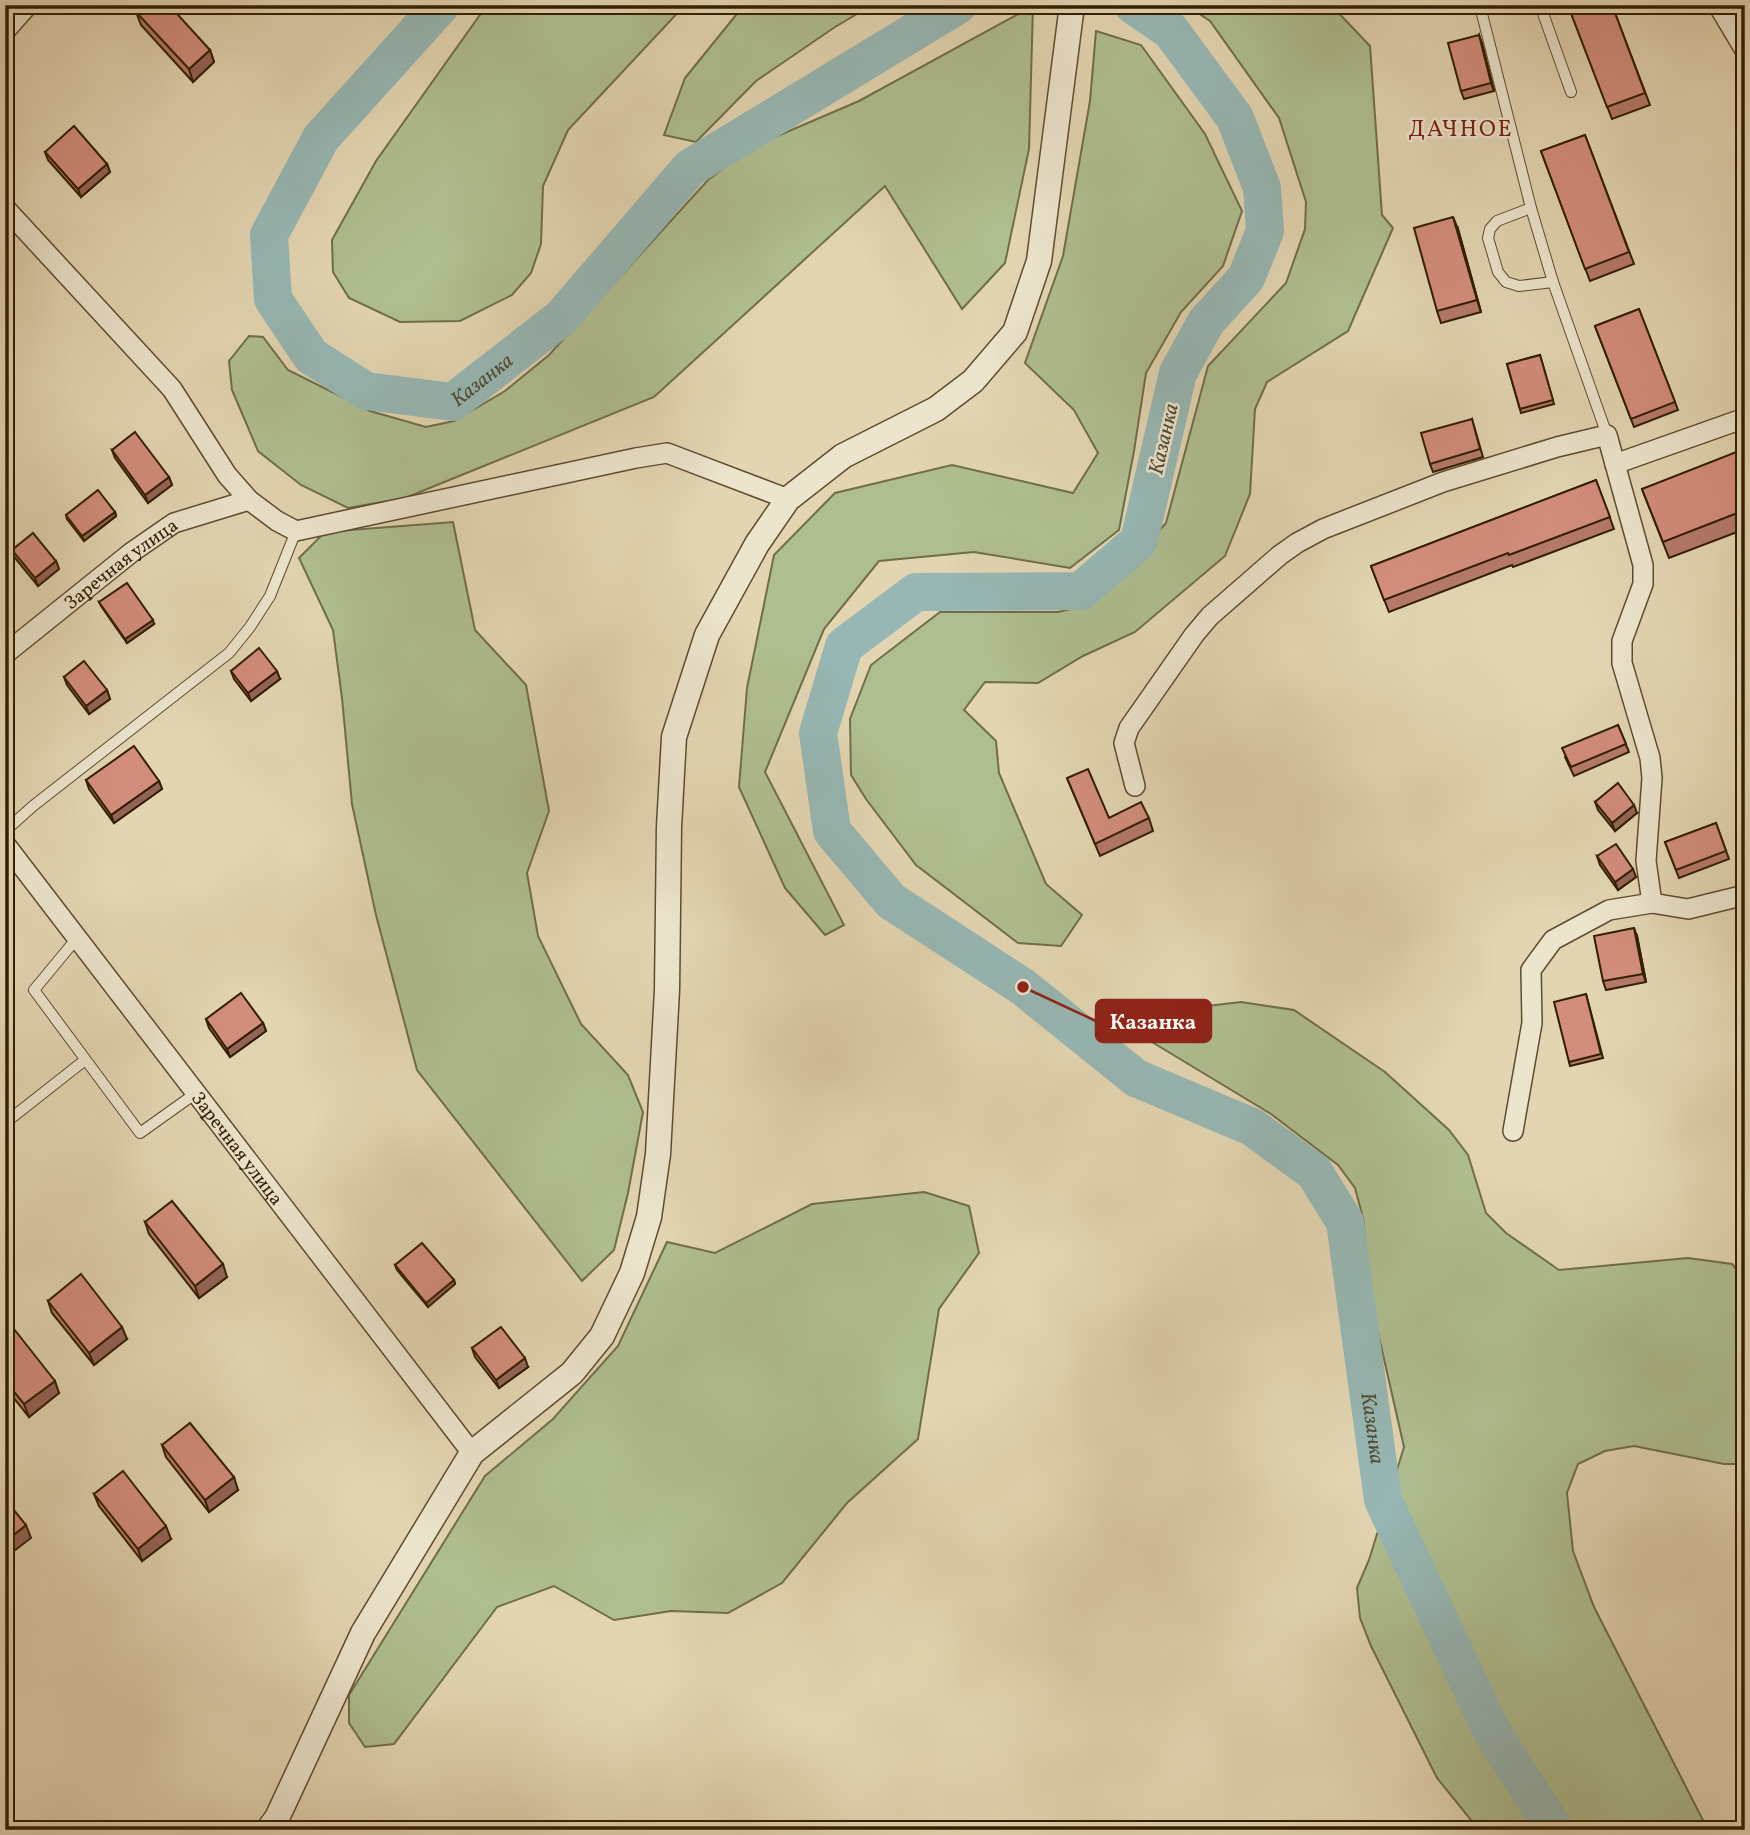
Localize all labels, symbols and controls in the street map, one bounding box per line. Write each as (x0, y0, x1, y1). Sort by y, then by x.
district label: ДАЧНОЕ (1408, 114, 1514, 146)
water label: Казанка (445, 347, 520, 415)
water label: Казанка (1142, 401, 1187, 478)
street label: Заречная улица (59, 513, 184, 617)
callout: Казанка (1096, 1000, 1211, 1042)
text: Казанка (1110, 1009, 1196, 1038)
street label: Заречная улица (184, 1087, 288, 1211)
water label: Казанка (1352, 1391, 1391, 1466)

